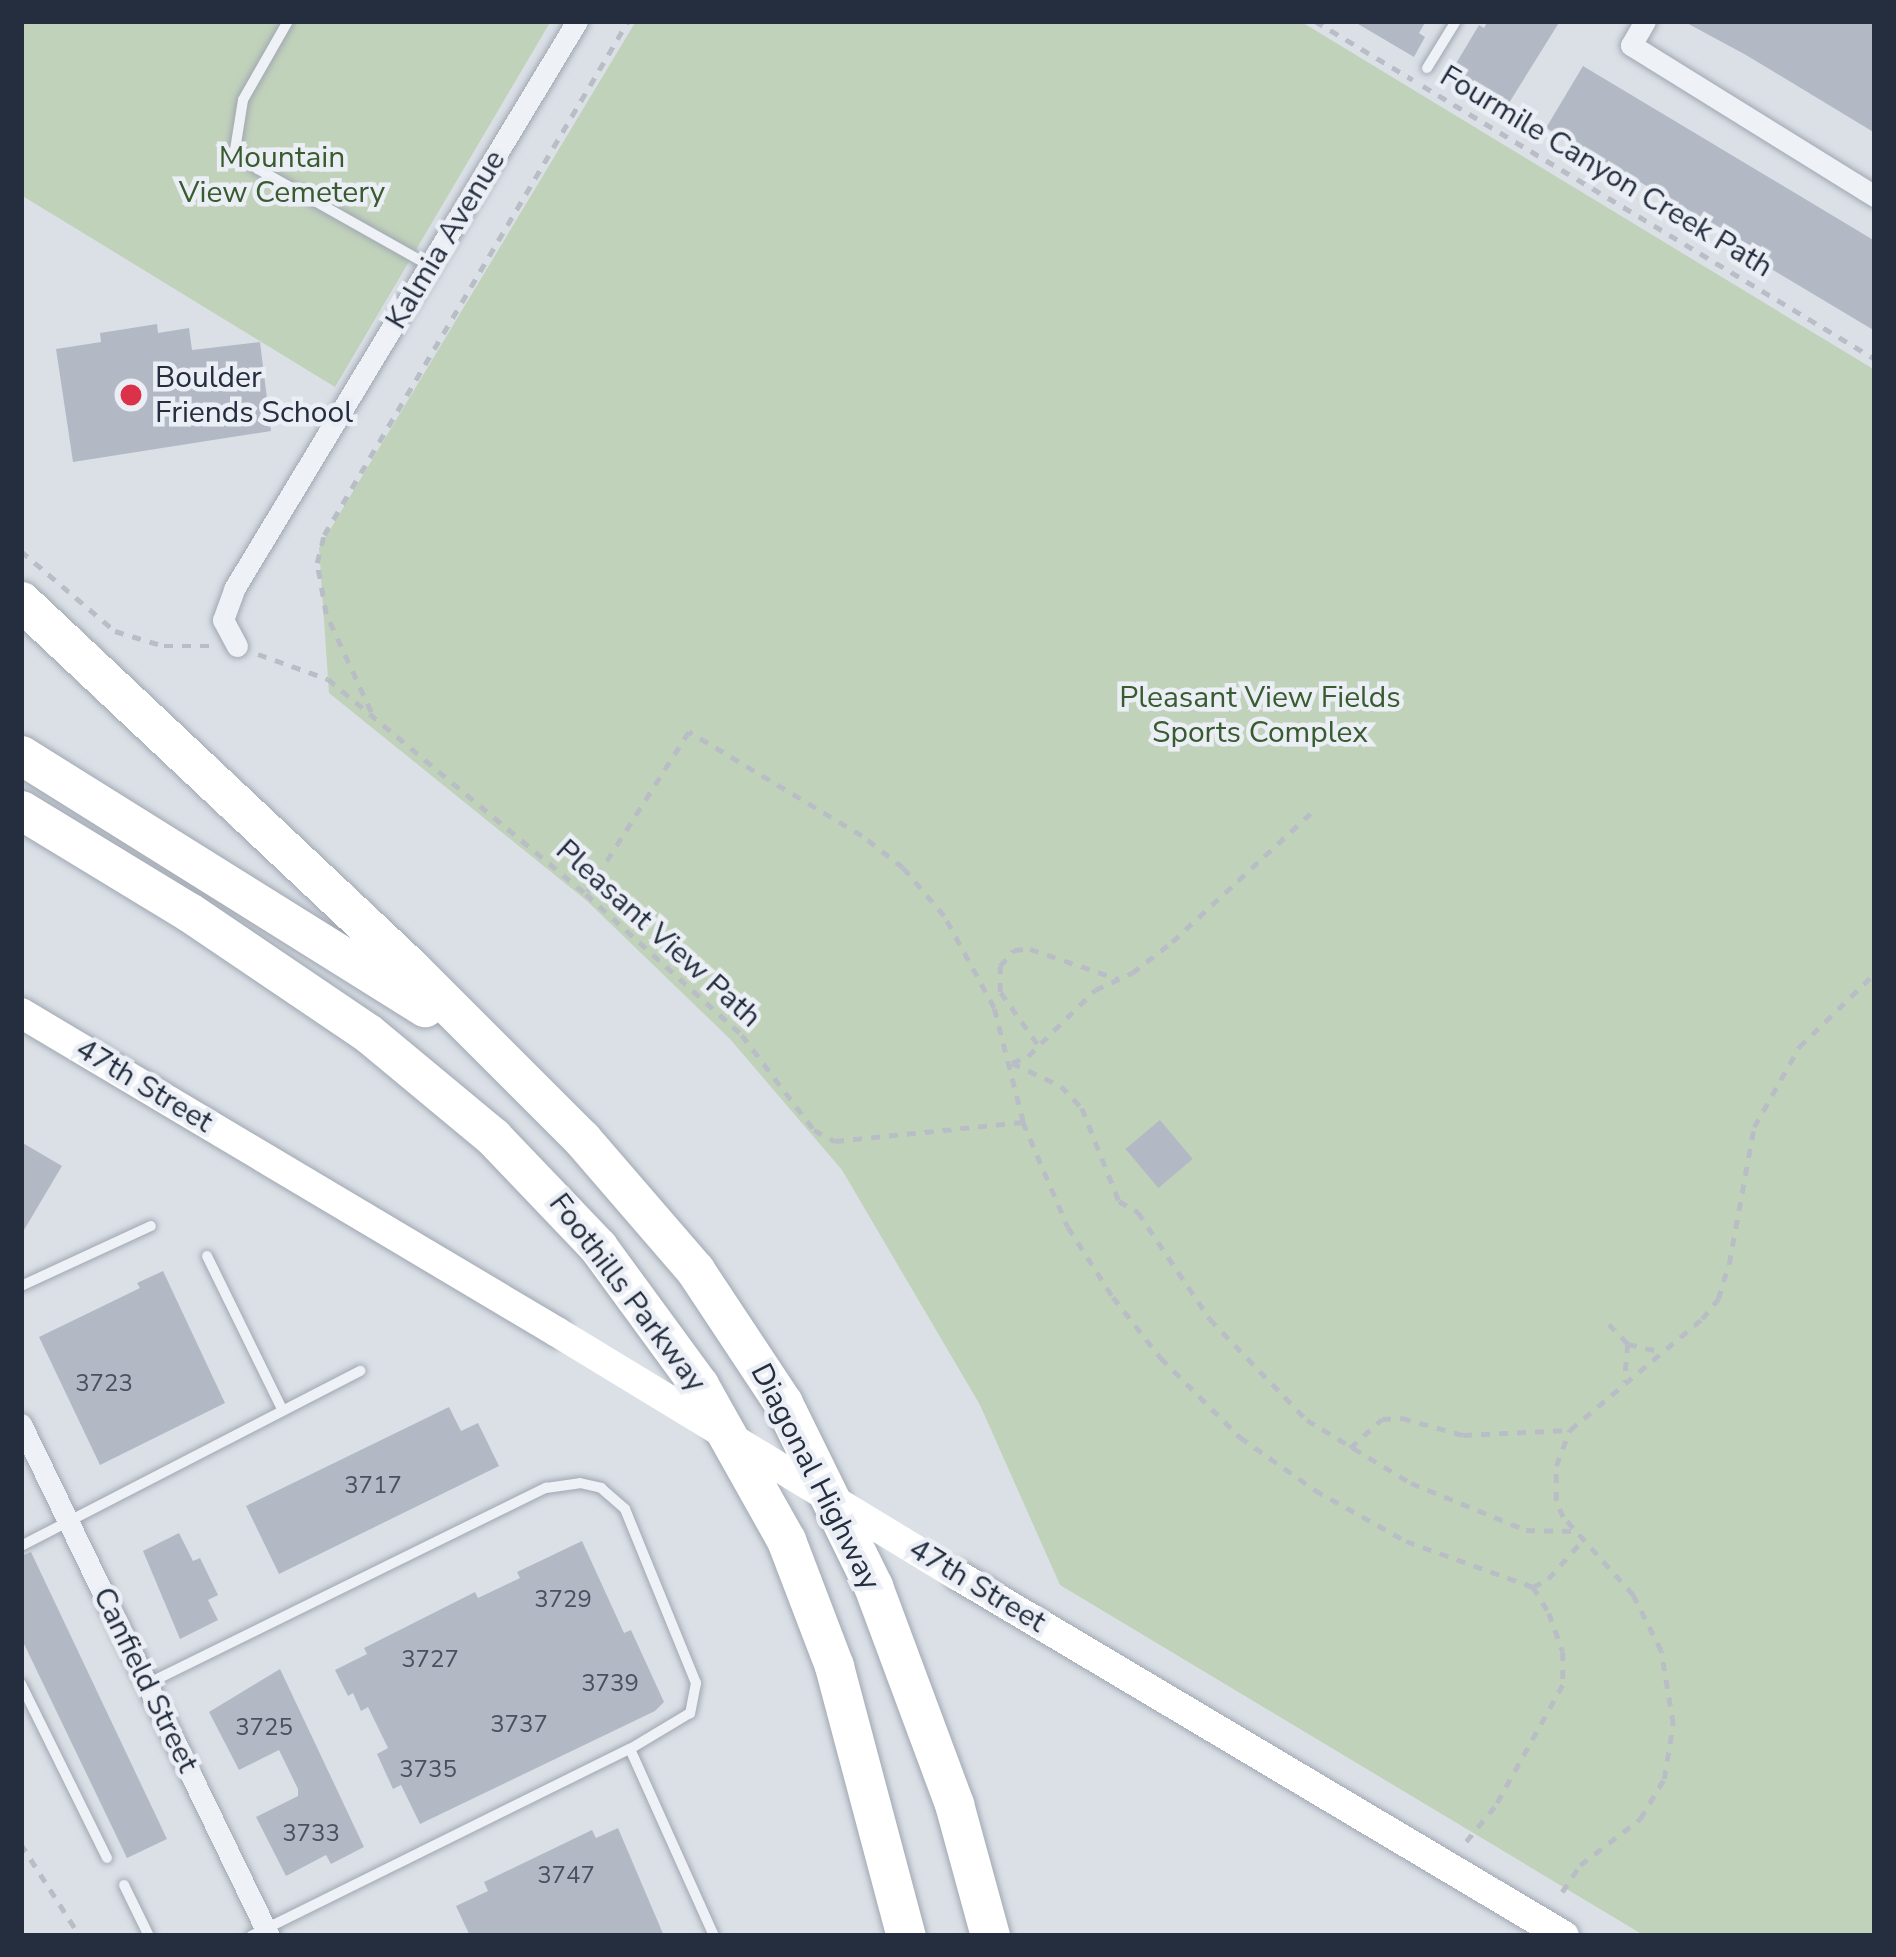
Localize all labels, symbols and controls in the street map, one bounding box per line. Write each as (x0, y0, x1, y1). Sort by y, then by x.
street label: Fourmile Canyon Creek Path (1433, 58, 1779, 286)
park label: Mountain View Cemetery (179, 140, 385, 210)
street label: Kalmia Avenue (379, 144, 513, 336)
place label: Boulder Friends School (155, 360, 353, 430)
marker: Boulder Friends School (118, 382, 144, 408)
park label: Pleasant View Fields Sports Complex (1119, 680, 1401, 750)
street label: Pleasant View Path (548, 833, 768, 1035)
street label: 47th Street (69, 1031, 219, 1141)
street label: Foothills Parkway (541, 1187, 713, 1399)
street label: Diagonal Highway (742, 1358, 888, 1596)
house number: 3723 (75, 1370, 133, 1398)
house number: 3717 (344, 1472, 402, 1500)
street label: 47th Street (902, 1531, 1052, 1641)
street label: Canfield Street (85, 1582, 205, 1778)
house number: 3729 (534, 1586, 592, 1614)
house number: 3727 (401, 1646, 459, 1674)
house number: 3739 (581, 1670, 639, 1698)
house number: 3737 (490, 1711, 548, 1739)
house number: 3725 (235, 1714, 293, 1742)
house number: 3735 (399, 1756, 457, 1784)
house number: 3733 (282, 1820, 340, 1848)
house number: 3747 (537, 1862, 595, 1890)

